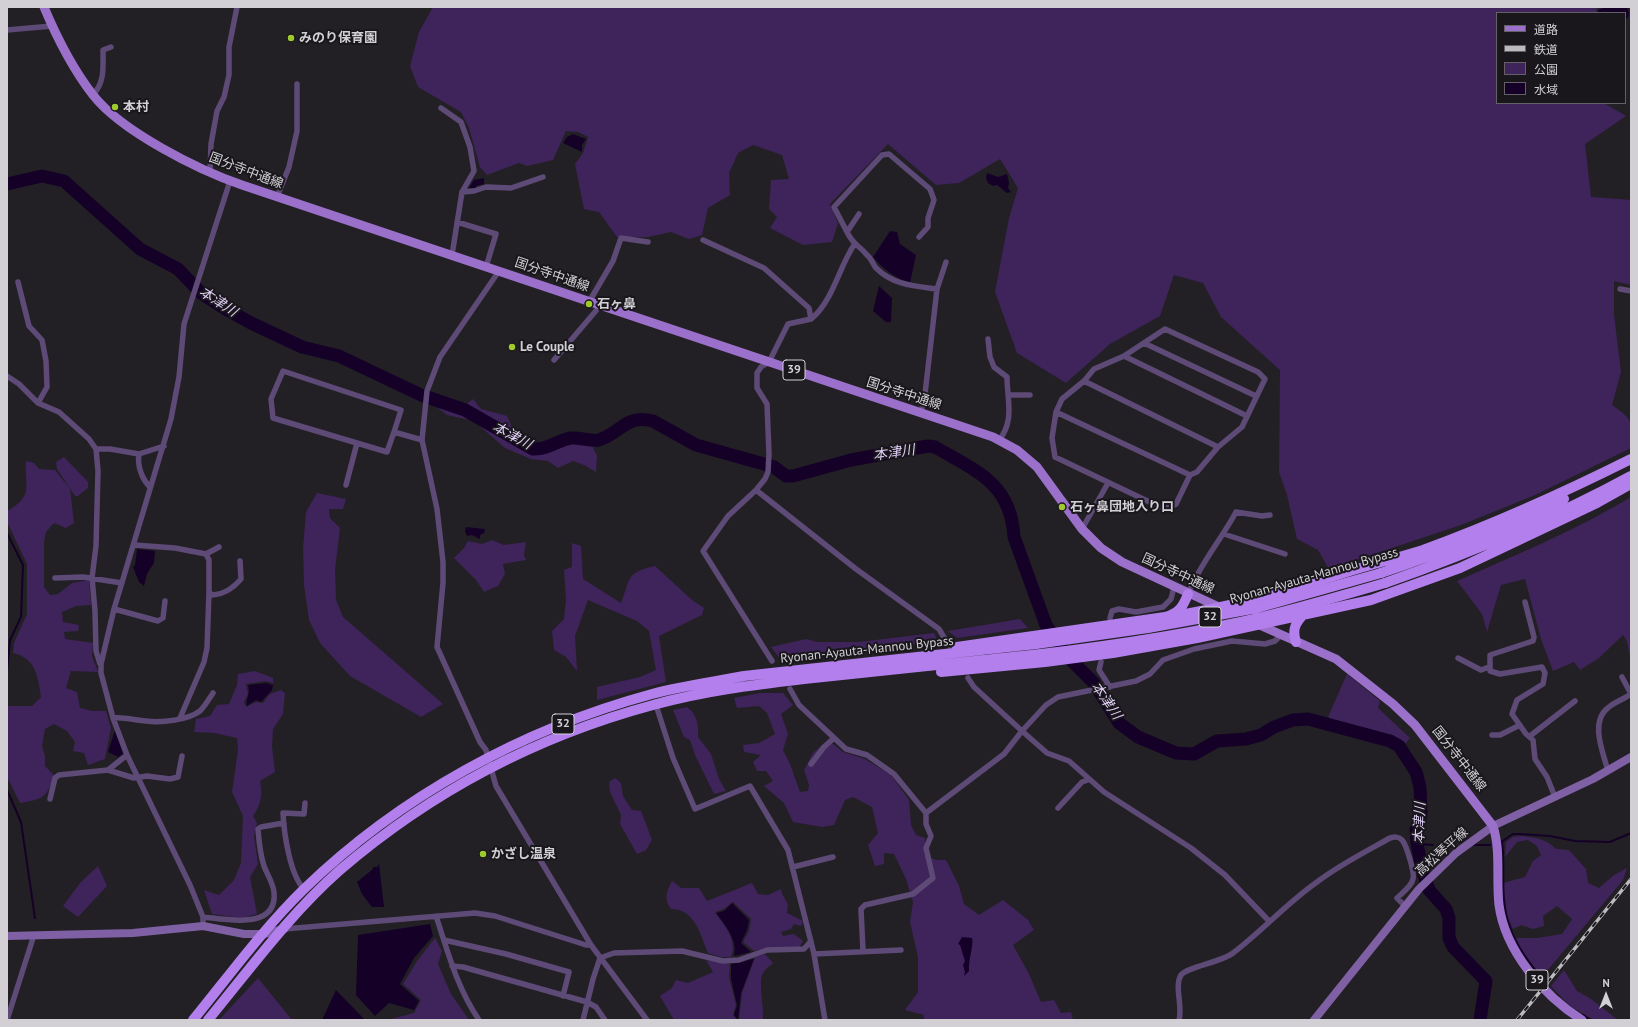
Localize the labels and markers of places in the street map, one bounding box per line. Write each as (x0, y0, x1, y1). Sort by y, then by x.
place label: みのり保育園 (299, 30, 377, 46)
marker: みのり保育園 (286, 33, 296, 43)
place label: 本村 (123, 99, 149, 115)
marker: 本村 (110, 102, 120, 112)
place label: 石ヶ鼻 (597, 296, 636, 312)
marker: 石ヶ鼻 (584, 299, 594, 309)
place label: Le Couple (520, 339, 574, 355)
marker: Le Couple (507, 342, 517, 352)
place label: 石ヶ鼻団地入り口 (1070, 499, 1174, 515)
marker: 石ヶ鼻団地入り口 (1057, 502, 1067, 512)
place label: かざし温泉 (491, 846, 556, 862)
marker: かざし温泉 (478, 849, 488, 859)

